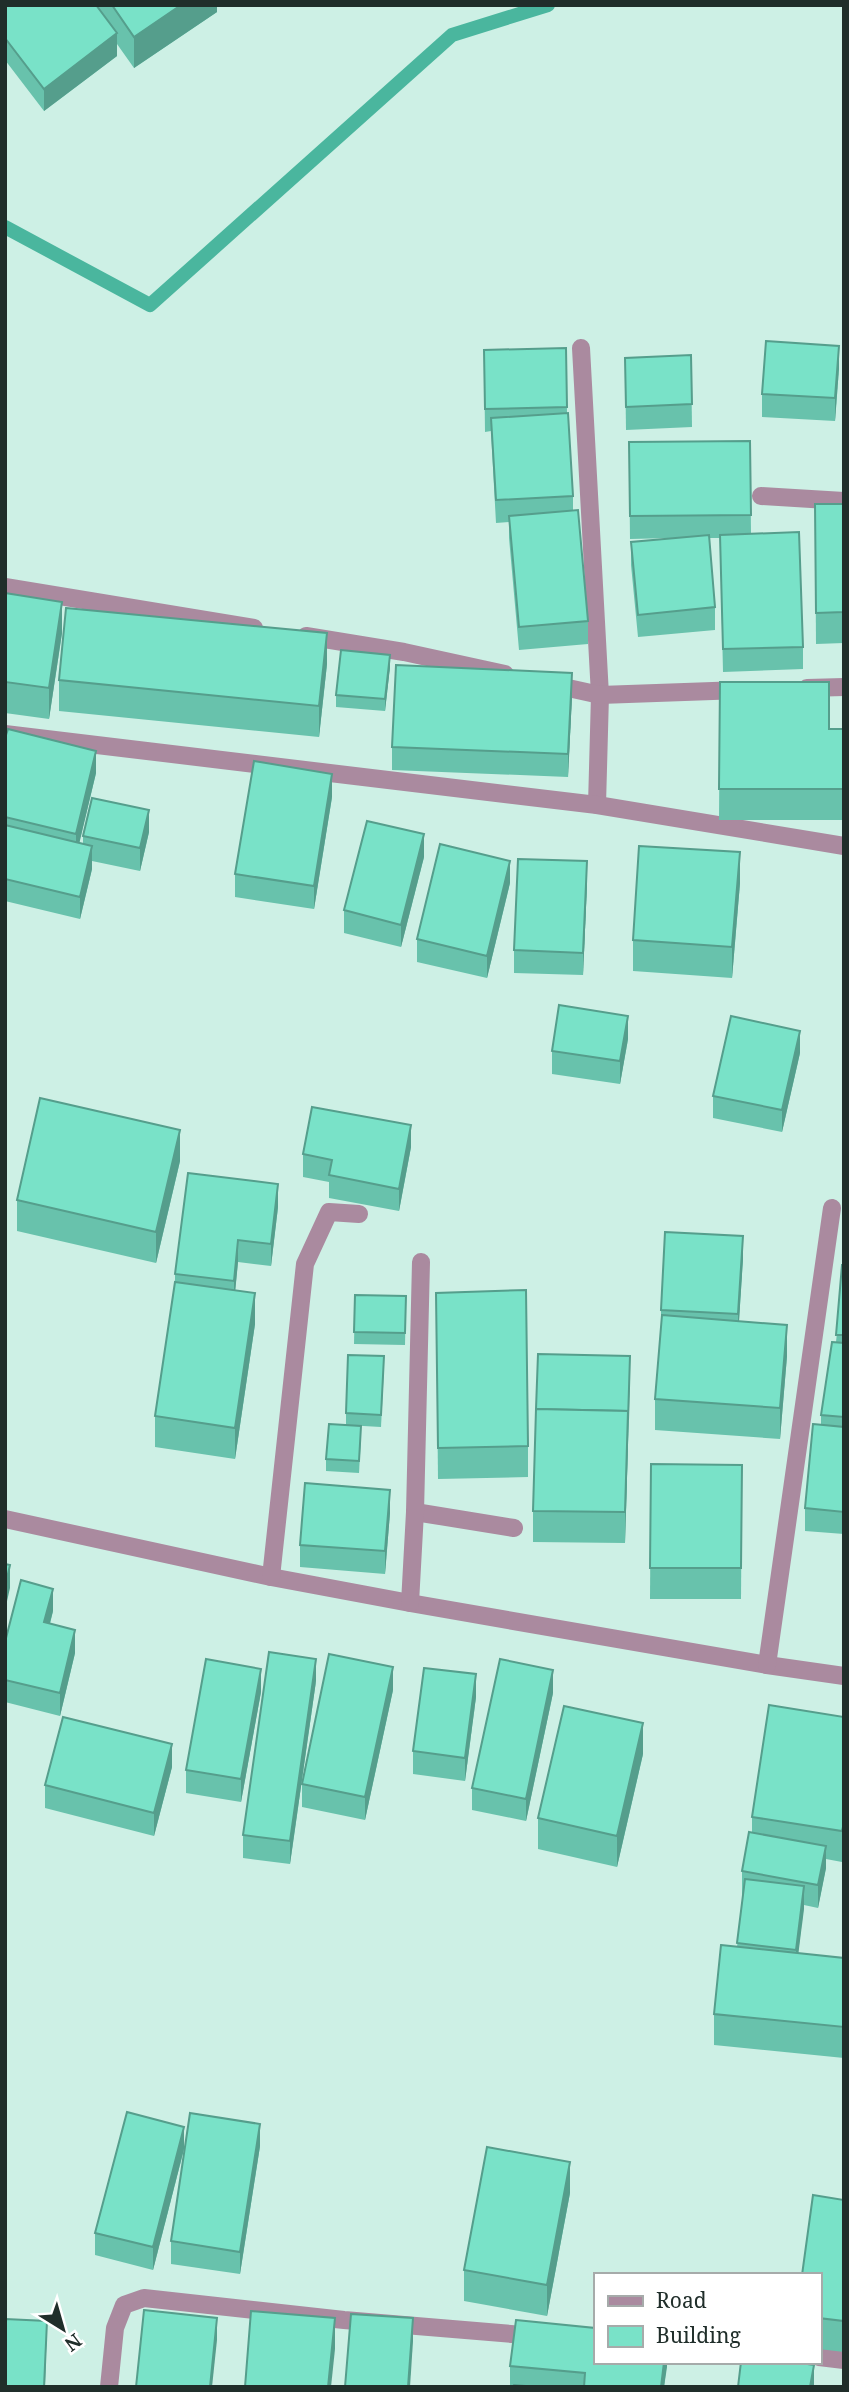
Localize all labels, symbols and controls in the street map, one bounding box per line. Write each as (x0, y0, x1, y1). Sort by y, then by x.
legend (594, 2273, 821, 2364)
text: Road (656, 2286, 707, 2314)
north arrow (28, 2294, 98, 2364)
text: Building (656, 2321, 741, 2349)
text: N (59, 2328, 87, 2357)

